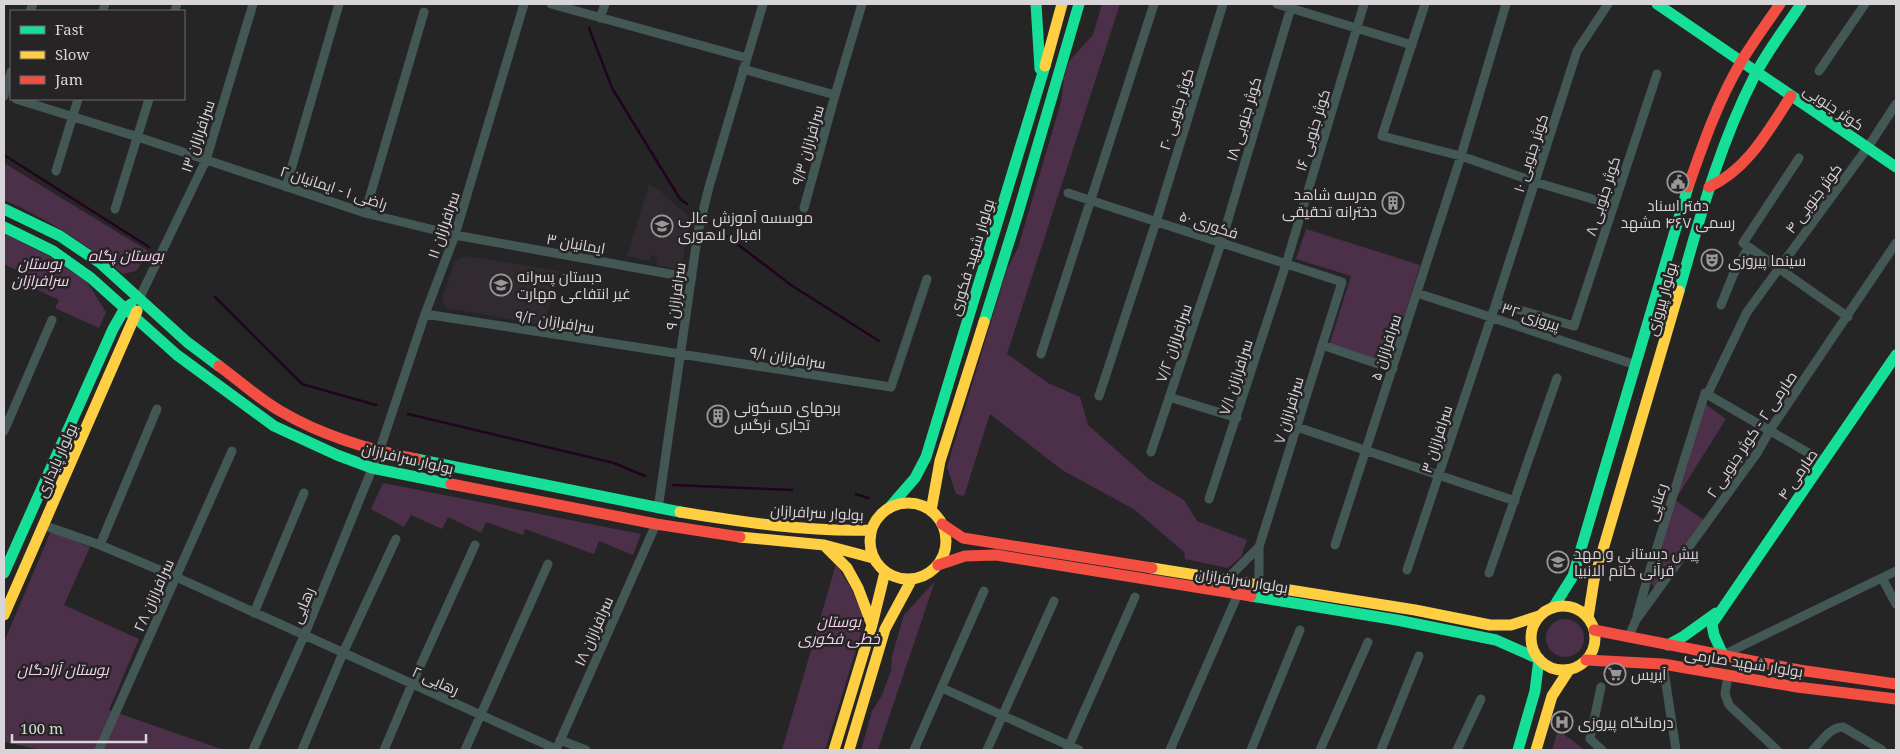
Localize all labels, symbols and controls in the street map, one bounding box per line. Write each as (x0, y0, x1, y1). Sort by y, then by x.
legend (10, 10, 185, 100)
text: Fast (55, 19, 84, 39)
text: Slow (55, 44, 89, 64)
street label: کوثر جنوبی ۲۰ (1154, 66, 1199, 153)
text: Jam (54, 69, 83, 89)
street label: کوثر جنوبی ۱۸ (1221, 74, 1266, 164)
street label: کوثر جنوبی (1799, 79, 1868, 135)
street label: کوثر جنوبی ۱۶ (1290, 87, 1335, 174)
street label: سرافرازان ۱۳ (175, 97, 220, 175)
street label: سرافرازان ۹/۳ (786, 103, 829, 188)
street label: کوثر جنوبی ۱۰ (1508, 111, 1553, 195)
street label: کوثر جنوبی ۸ (1580, 154, 1625, 239)
street label: کوثر جنوبی ۴ (1780, 159, 1847, 238)
street label: راضی ۱ - ایمانیان ۲ (277, 160, 390, 215)
public building icon: دفتر اسناد رسمی ۴۶۷ مشهد (1666, 170, 1690, 194)
place label: مدرسه شاهد دخترانه تحقیقی (1282, 184, 1377, 222)
street label: سرافرازان ۱۱ (422, 189, 465, 261)
building icon: مدرسه شاهد دخترانه تحقیقی (1381, 191, 1405, 215)
place label: دفتر اسناد رسمی ۴۶۷ مشهد (1621, 195, 1735, 233)
street label: بولوار شهید فکوری (944, 196, 999, 318)
street label: فکوری ۵۰ (1177, 205, 1241, 244)
place label: موسسه آموزش عالی اقبال لاهوری (678, 207, 813, 245)
school or university icon: موسسه آموزش عالی اقبال لاهوری (650, 214, 674, 238)
street label: ایمانیان ۳ (545, 228, 607, 259)
park label: بوستان پگاه (88, 245, 165, 266)
theatre icon: سینما پیروزی (1700, 248, 1724, 272)
place label: سینما پیروزی (1728, 250, 1806, 271)
park label: بوستان سرافرازان (12, 253, 68, 290)
street label: بولوار پیروزی (1641, 260, 1682, 338)
street label: سرافرازان ۹ (660, 261, 691, 331)
place label: دبستان پسرانه غیر انتفاعی مهارت (517, 266, 631, 304)
school or university icon: دبستان پسرانه غیر انتفاعی مهارت (489, 273, 513, 297)
street label: پیروزی ۳۲ (1499, 297, 1563, 336)
street label: سرافرازان ۷/۲ (1150, 301, 1197, 385)
street label: سرافرازان ۹/۲ (514, 305, 596, 338)
street label: سرافرازان ۵ (1365, 311, 1406, 383)
street label: سرافرازان ۷/۱ (1213, 337, 1258, 418)
street label: سرافرازان ۹/۱ (748, 341, 828, 374)
street label: صارمی ۲ - کوثر جنوبی ۲ (1701, 367, 1802, 502)
street label: سرافرازان ۷ (1268, 374, 1309, 446)
place label: برجهای مسکونی تجاری نرگس (734, 397, 841, 435)
street label: سرافرازان ۳ (1416, 402, 1457, 476)
building icon: برجهای مسکونی تجاری نرگس (706, 404, 730, 428)
street label: بولوار پایداری (31, 420, 82, 501)
street label: بولوار سرافرازان (360, 438, 456, 479)
street label: صارمی ۴ (1772, 445, 1822, 504)
street label: رعناپی (1641, 480, 1672, 524)
street label: بولوار سرافرازان (770, 500, 864, 525)
place label: پیش دبستانی و مهد قرآنی خاتم الانبیا (1574, 543, 1699, 581)
school or university icon: پیش دبستانی و مهد قرآنی خاتم الانبیا (1546, 550, 1570, 574)
street label: سرافرازان ۲۸ (128, 556, 179, 635)
street label: بولوار سرافرازان (1194, 563, 1290, 598)
street label: رهایی (286, 584, 319, 627)
street label: سرافرازان ۱۸ (569, 593, 618, 669)
park label: بوستان خطی فکوری (798, 611, 881, 648)
street label: بولوار شهید صارمی (1683, 643, 1805, 682)
park label: بوستان آزادگان (17, 659, 110, 679)
street label: رهایی ۲ (409, 661, 463, 700)
supermarket icon: آیریس (1603, 662, 1627, 686)
place label: آیریس (1631, 664, 1666, 685)
hospital icon: درمانگاه پیروزی (1550, 710, 1574, 734)
scale bar (12, 712, 146, 744)
place label: درمانگاه پیروزی (1578, 712, 1673, 733)
text: 100 m (20, 718, 63, 738)

